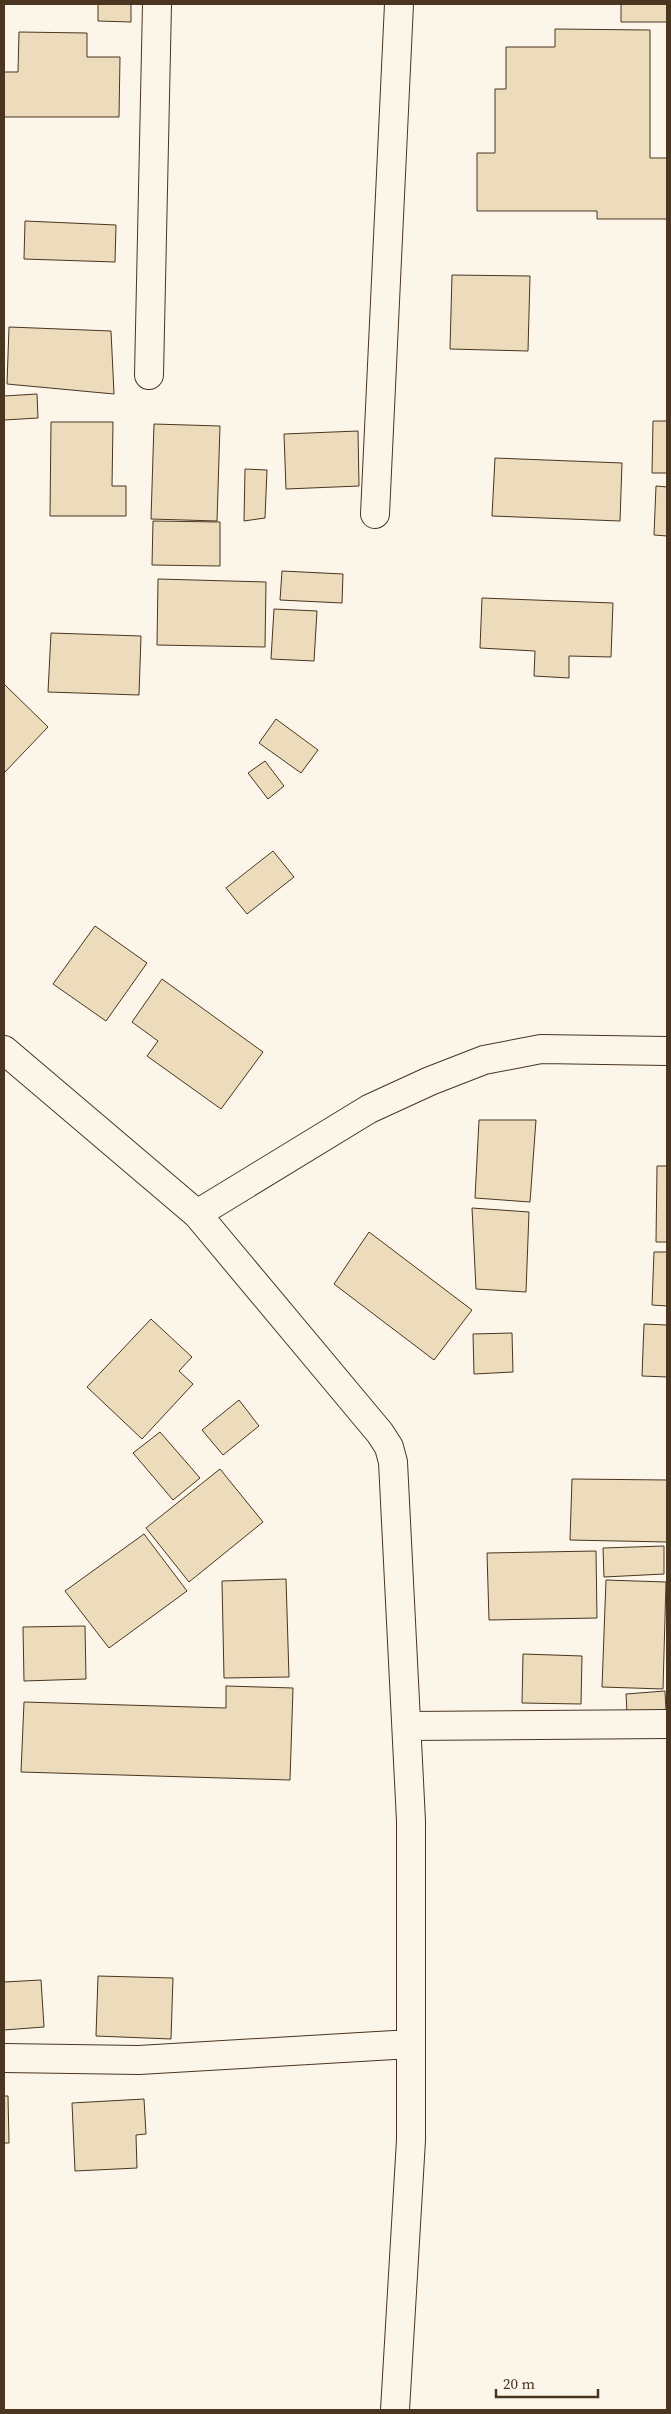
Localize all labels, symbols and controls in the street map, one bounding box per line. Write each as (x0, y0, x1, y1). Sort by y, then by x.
scale bar (496, 2366, 598, 2398)
text: 20 m (503, 2373, 535, 2394)

